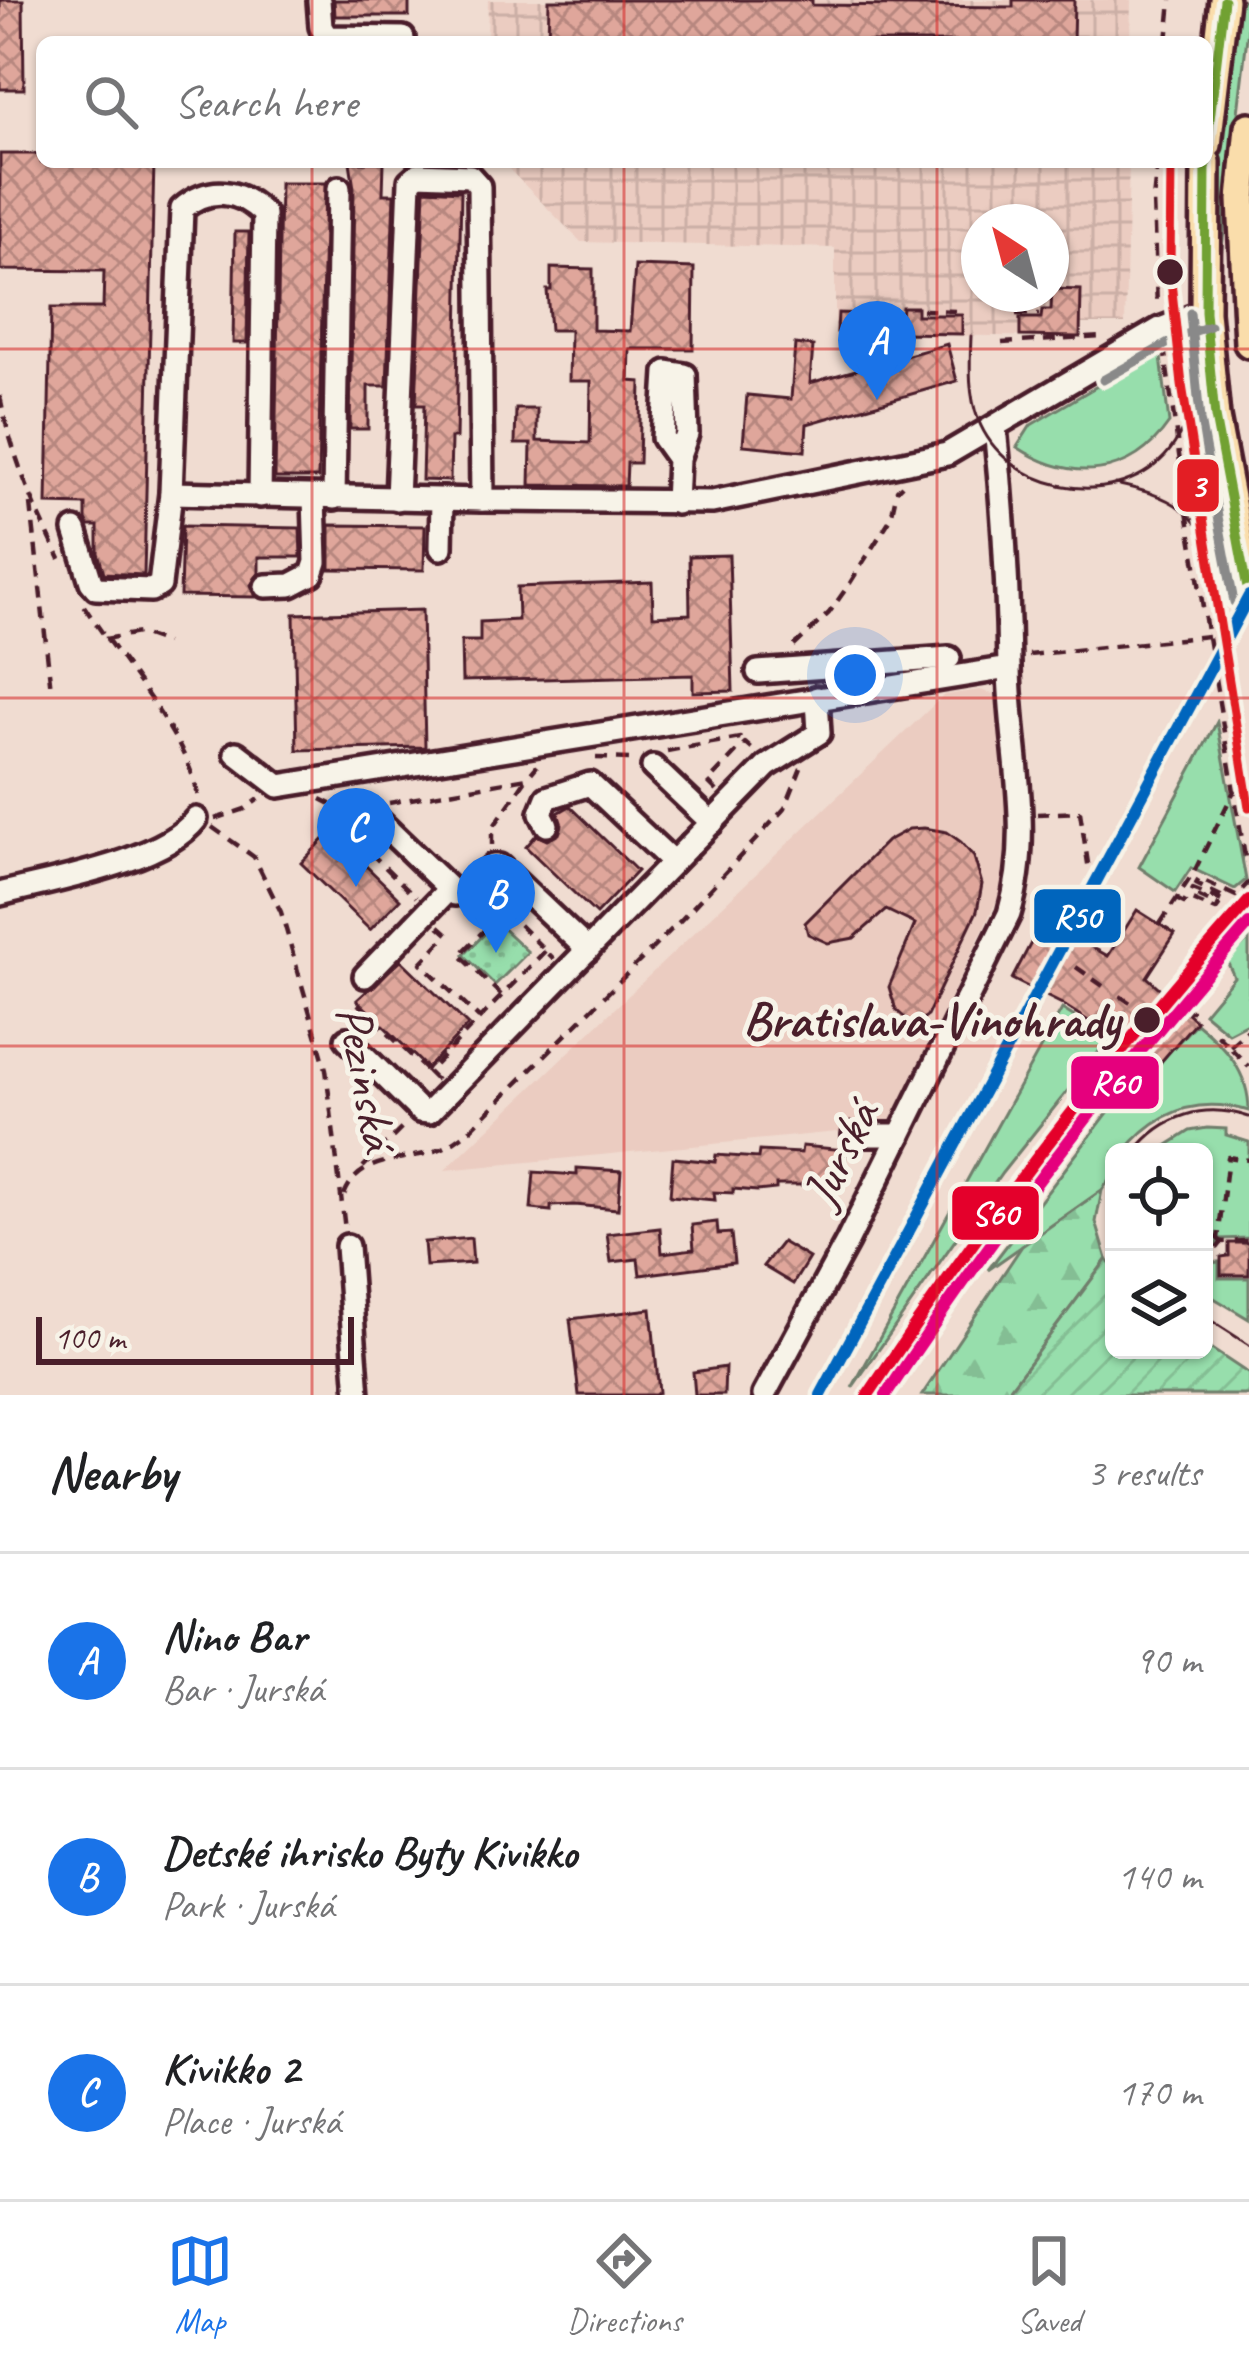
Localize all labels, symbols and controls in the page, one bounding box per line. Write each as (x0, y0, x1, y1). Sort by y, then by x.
search box (36, 36, 1213, 168)
icon: search (78, 69, 144, 135)
text: Search here (174, 74, 357, 131)
north arrow (961, 204, 1069, 312)
unlabelled marker (1154, 256, 1186, 288)
pin: A (838, 301, 916, 400)
line badge: 3 (1175, 457, 1221, 514)
text: 3 (1191, 465, 1209, 507)
your location (825, 645, 885, 705)
pin: C (317, 788, 395, 887)
pin: B (457, 854, 535, 953)
line badge: R50 (1032, 887, 1123, 945)
text: R50 (1053, 896, 1104, 938)
place label: Bratislava-Vinohrady (743, 988, 1124, 1052)
street label: Pezinská (322, 1000, 413, 1160)
marker: Bratislava-Vinohrady (1131, 1004, 1163, 1036)
line badge: R60 (1069, 1054, 1161, 1111)
text: R60 (1091, 1062, 1142, 1104)
street label: Jurská (786, 1086, 895, 1220)
map controls (1105, 1143, 1213, 1359)
button: locate (1105, 1143, 1213, 1251)
line badge: S60 (950, 1184, 1041, 1242)
text: S60 (972, 1193, 1022, 1235)
button: layers (1105, 1251, 1213, 1359)
scale bar (36, 1311, 354, 1364)
text: 100 m (54, 1317, 125, 1359)
text: Nearby (48, 1441, 176, 1505)
text: 3 results (1087, 1449, 1201, 1498)
text: Nino Bar (162, 1608, 306, 1665)
text: A (77, 1636, 97, 1685)
text: 90 m (1135, 1636, 1201, 1685)
text: Bar · Jurská (162, 1665, 324, 1714)
text: Detské ihrisko Byty Kivikko (162, 1824, 577, 1881)
text: B (77, 1852, 97, 1901)
text: 140 m (1117, 1852, 1201, 1901)
text: Park · Jurská (162, 1881, 334, 1930)
text: Kivikko 2 (162, 2040, 299, 2097)
text: C (78, 2068, 96, 2117)
text: 170 m (1117, 2068, 1201, 2117)
text: Place · Jurská (162, 2097, 341, 2146)
tab: Map (167, 2228, 233, 2342)
tab: Directions (567, 2228, 682, 2342)
tab: Saved (1016, 2228, 1082, 2342)

